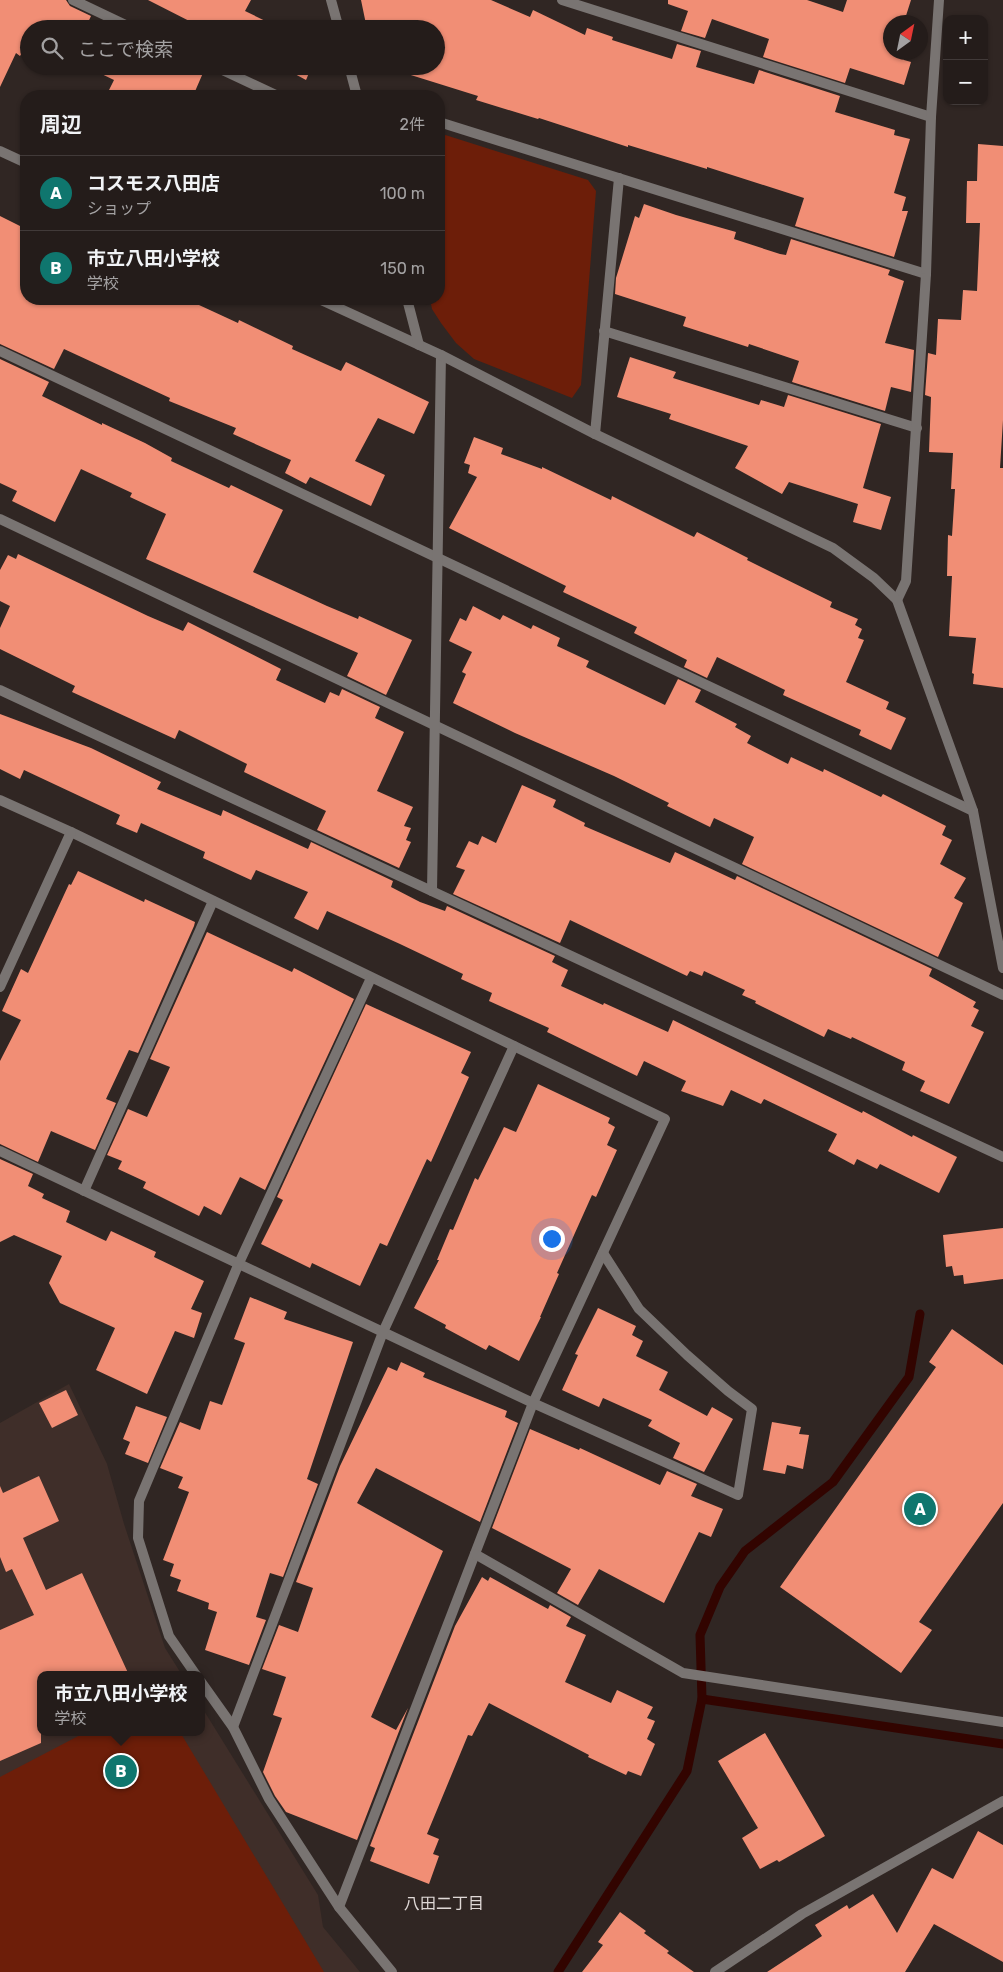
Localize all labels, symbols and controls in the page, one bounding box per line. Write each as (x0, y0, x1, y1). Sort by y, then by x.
north arrow (883, 15, 928, 60)
map controls (943, 15, 988, 105)
button: + (943, 15, 988, 60)
search box (20, 20, 445, 75)
icon: search (38, 34, 66, 62)
text: ここで検索 (78, 38, 173, 61)
button: − (943, 60, 988, 105)
text: 周辺 (40, 112, 82, 137)
text: 2件 (400, 115, 425, 134)
text: コスモス八田店 (87, 172, 220, 195)
text: A (50, 184, 62, 203)
text: 100 m (380, 184, 425, 203)
text: ショップ (87, 199, 151, 218)
text: 市立八田小学校 (87, 247, 220, 270)
text: B (50, 259, 62, 278)
text: 150 m (380, 259, 425, 278)
text: 学校 (87, 274, 119, 293)
your location (539, 1226, 565, 1252)
pin: A (904, 1490, 936, 1528)
popup (37, 1671, 205, 1736)
text: 市立八田小学校 (54, 1682, 188, 1705)
text: 学校 (54, 1709, 87, 1728)
pin: B (105, 1752, 137, 1790)
district label: 八田二丁目 (404, 1894, 484, 1913)

